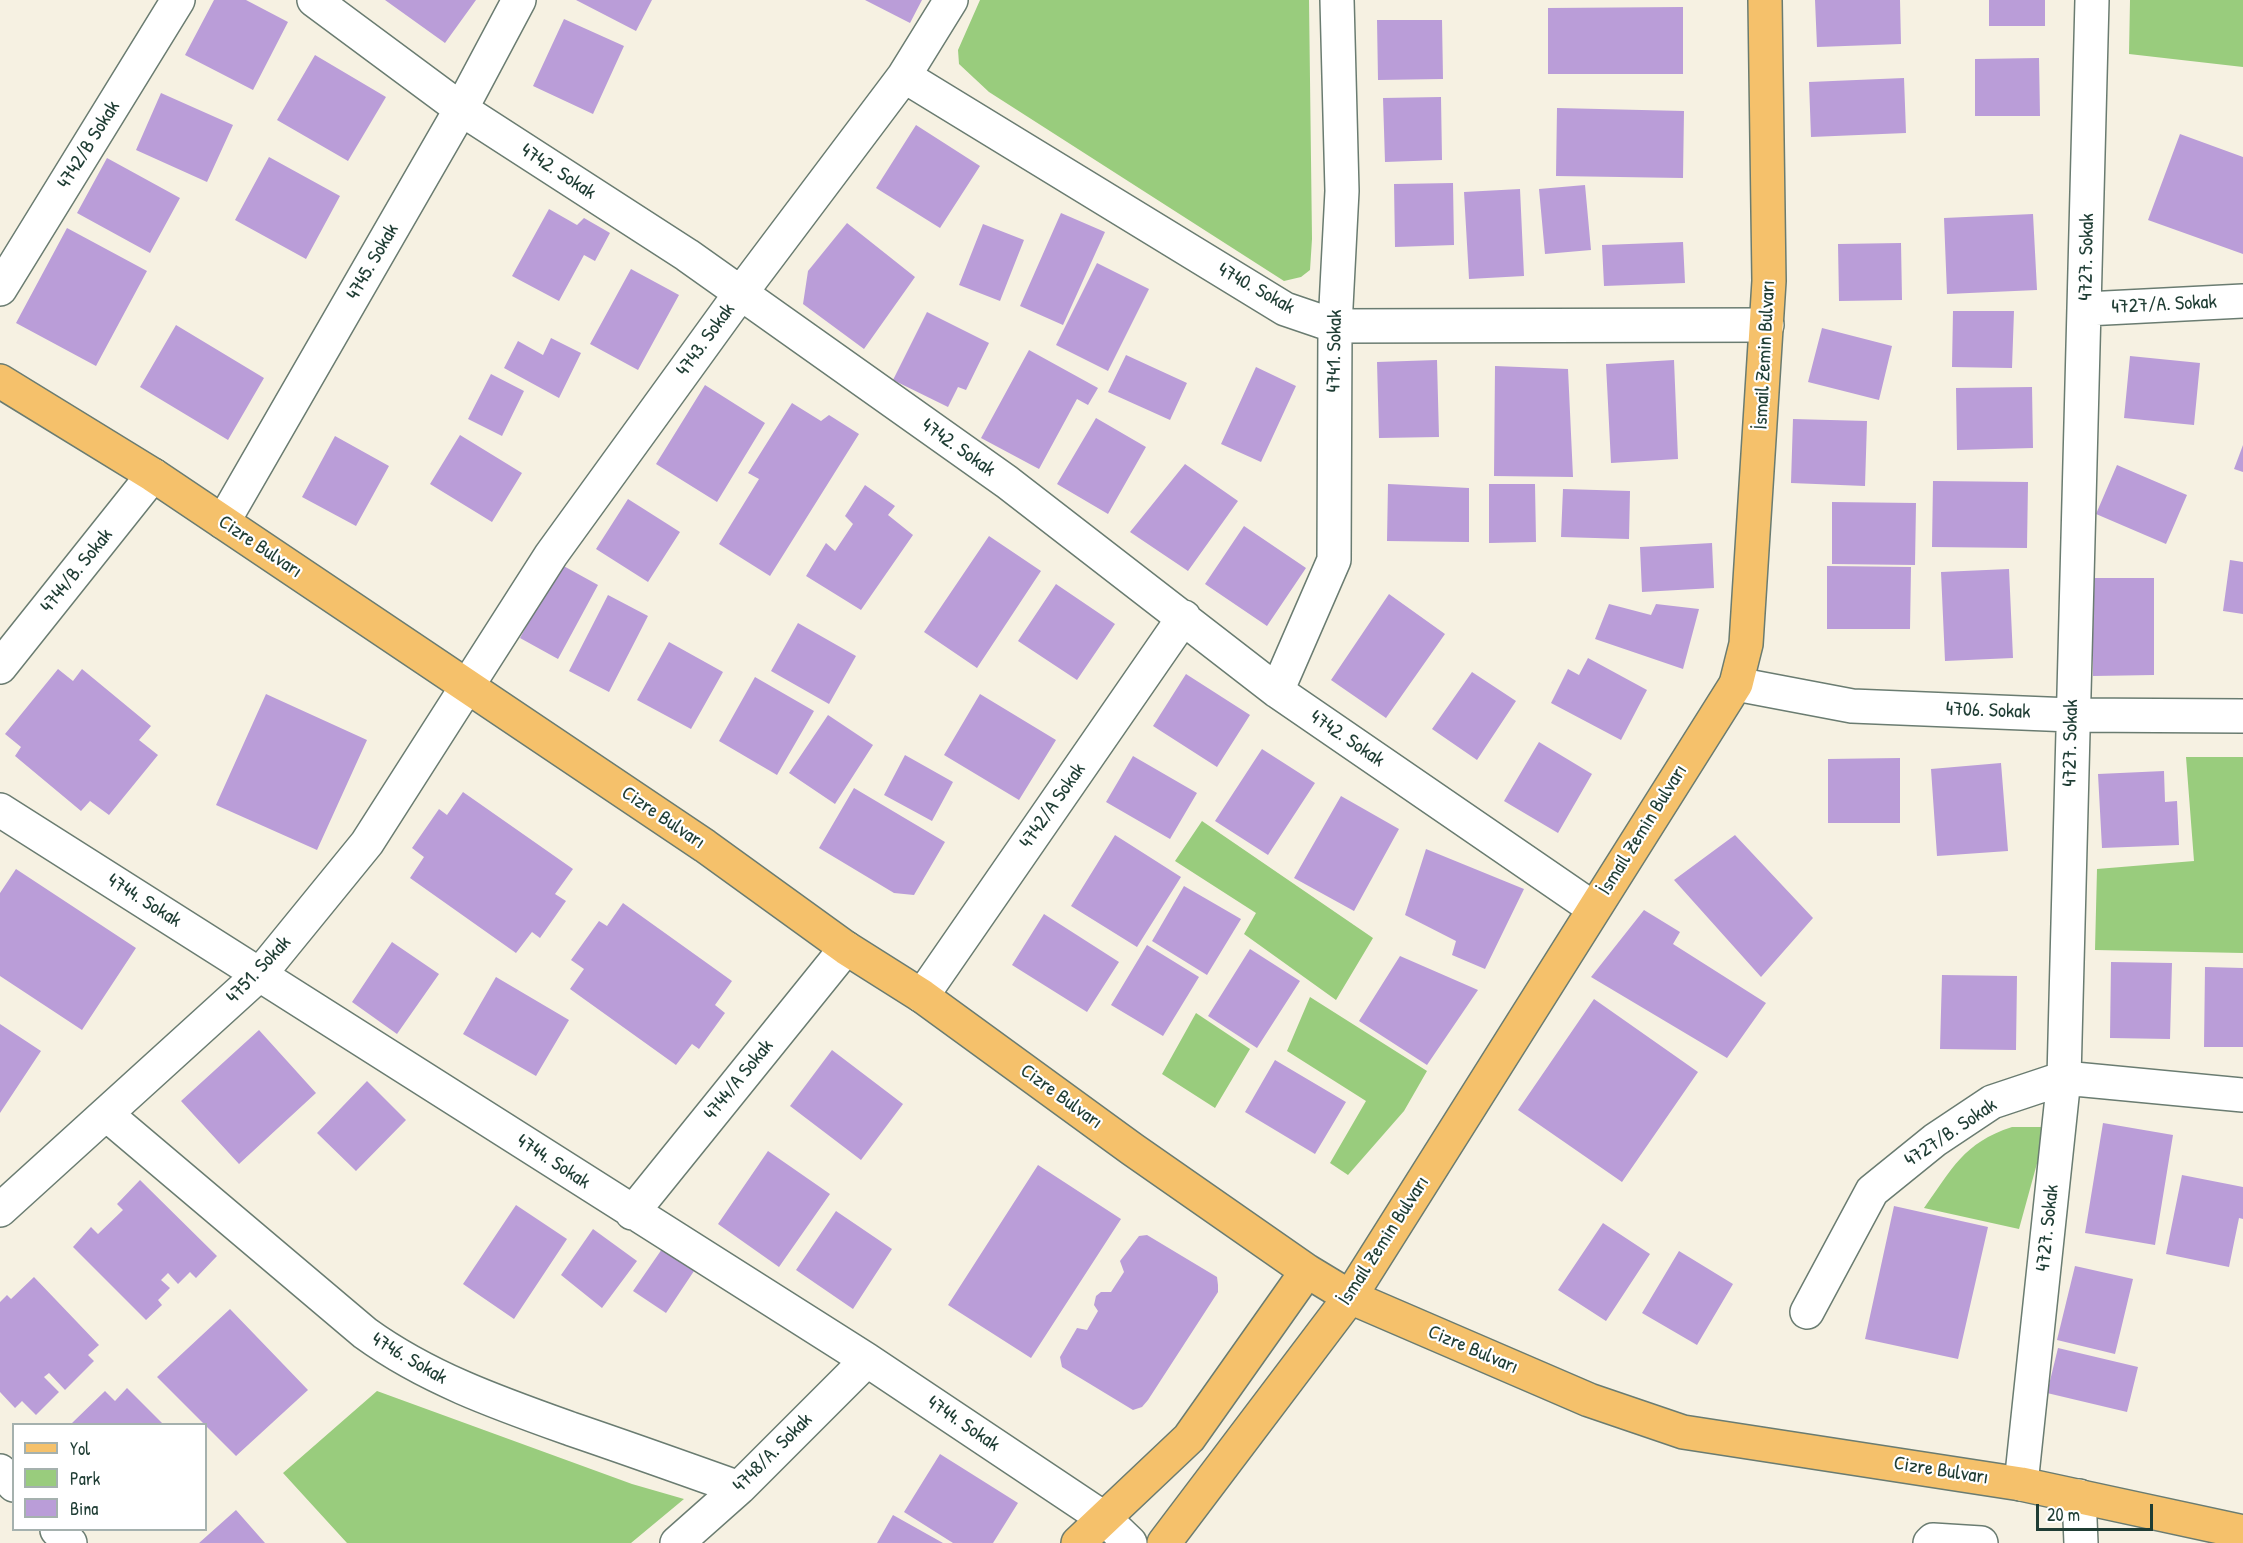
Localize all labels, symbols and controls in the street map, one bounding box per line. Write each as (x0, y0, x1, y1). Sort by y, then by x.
street label: 4742/B Sokak (53, 97, 125, 193)
street label: 4742. Sokak (516, 139, 600, 205)
street label: 4727. Sokak (2074, 213, 2100, 301)
street label: 4745. Sokak (342, 220, 404, 304)
street label: 4740. Sokak (1213, 258, 1299, 320)
street label: İsmail Zemin Bulvarı (1749, 280, 1781, 430)
street label: 4727/A. Sokak (2111, 290, 2217, 320)
street label: 4743. Sokak (671, 299, 741, 381)
street label: 4741. Sokak (1322, 309, 1348, 393)
street label: 4742. Sokak (916, 414, 1000, 482)
street label: Cizre Bulvarı (214, 510, 306, 584)
street label: 4744/B. Sokak (36, 524, 118, 618)
street label: 4706. Sokak (1945, 698, 2031, 724)
street label: 4727. Sokak (2058, 699, 2084, 787)
street label: 4742. Sokak (1305, 705, 1389, 773)
street label: 4742/A Sokak (1015, 759, 1091, 853)
street label: İsmail Zemin Bulvarı (1593, 760, 1693, 900)
street label: Cizre Bulvarı (617, 781, 709, 855)
street label: 4744. Sokak (102, 869, 186, 933)
street label: 4751. Sokak (222, 931, 296, 1009)
street label: 4744/A Sokak (699, 1035, 779, 1125)
street label: Cizre Bulvarı (1015, 1059, 1107, 1135)
street label: 4727/B. Sokak (1900, 1093, 2002, 1173)
street label: 4744. Sokak (512, 1129, 594, 1195)
street label: İsmail Zemin Bulvarı (1333, 1172, 1435, 1310)
street label: 4727. Sokak (2032, 1183, 2064, 1273)
street label: Cizre Bulvarı (1424, 1320, 1522, 1380)
street label: 4746. Sokak (367, 1328, 451, 1390)
street label: 4744. Sokak (922, 1391, 1004, 1457)
street label: 4748/A. Sokak (728, 1408, 818, 1498)
legend (12, 1423, 207, 1531)
text: Yol (70, 1436, 90, 1461)
street label: Cizre Bulvarı (1892, 1452, 1990, 1490)
text: Park (70, 1466, 100, 1491)
scale bar (2039, 1492, 2156, 1530)
text: Bina (70, 1496, 98, 1521)
text: 20 m (2047, 1502, 2080, 1527)

